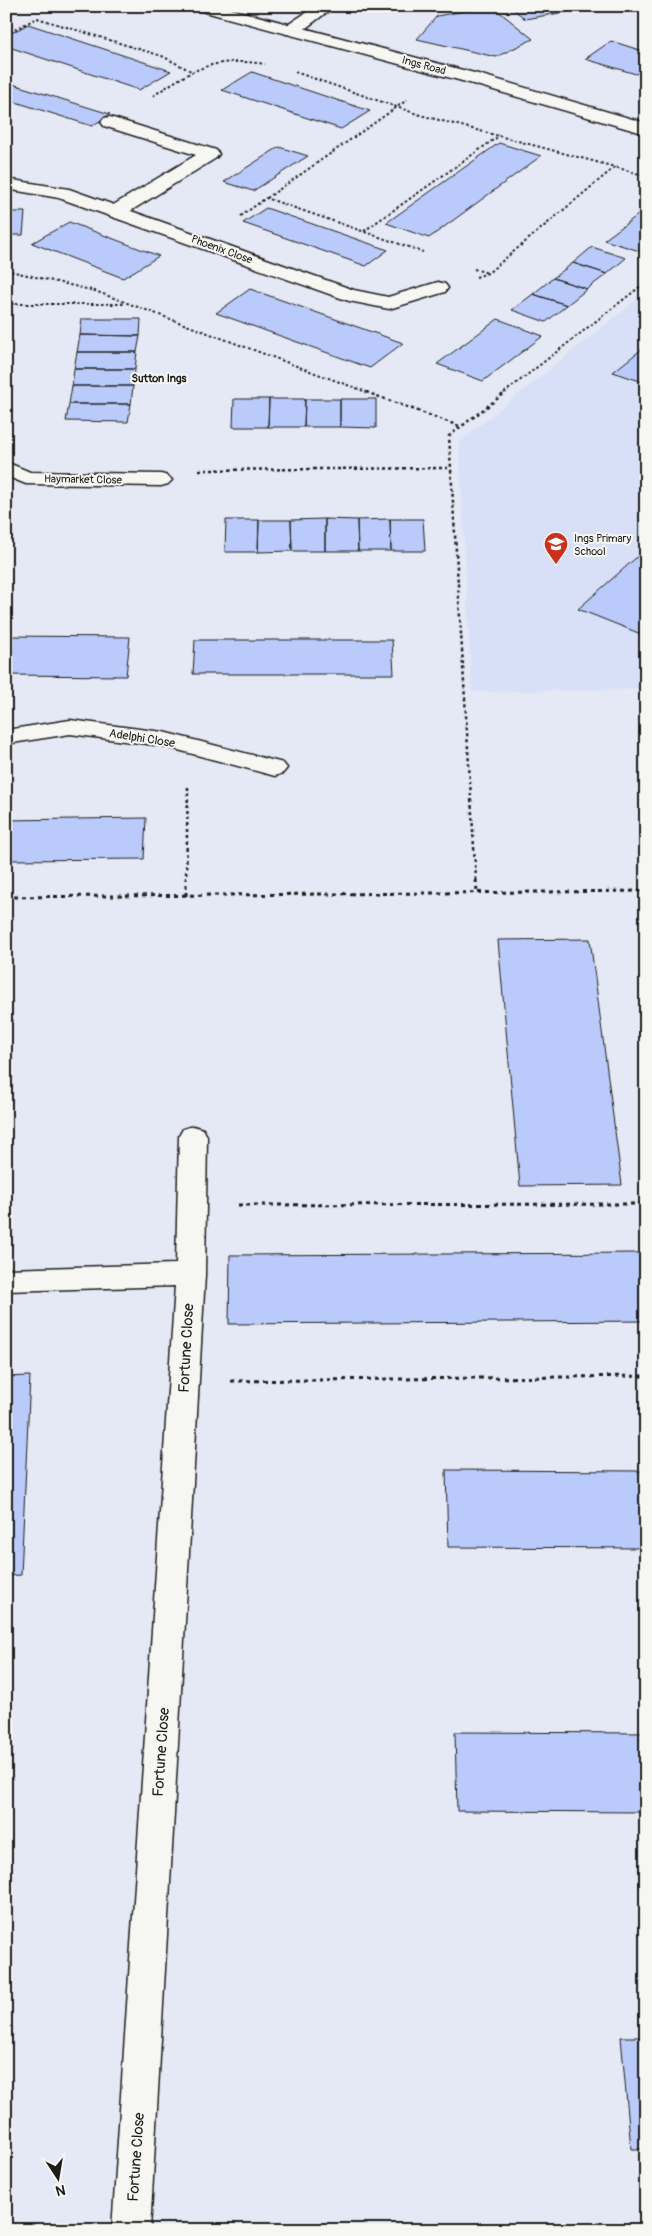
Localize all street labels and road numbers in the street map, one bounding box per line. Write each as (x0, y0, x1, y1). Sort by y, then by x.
street label: Ings Road (400, 53, 447, 78)
street label: Phoenix Close (189, 232, 255, 267)
street label: Haymarket Close (44, 472, 123, 487)
street label: Adelphi Close (108, 726, 176, 751)
street label: Fortune Close (175, 1302, 198, 1393)
street label: Fortune Close (149, 1706, 174, 1797)
street label: Fortune Close (124, 2111, 149, 2202)

